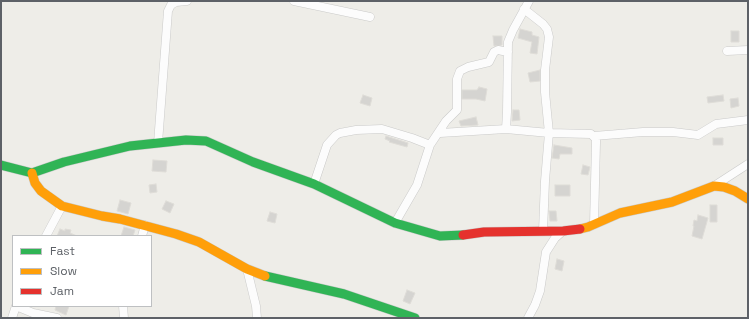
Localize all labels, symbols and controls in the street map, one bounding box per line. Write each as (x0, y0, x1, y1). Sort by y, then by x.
legend (12, 235, 152, 307)
text: Fast (50, 243, 75, 259)
text: Slow (50, 263, 77, 279)
text: Jam (50, 283, 74, 299)

